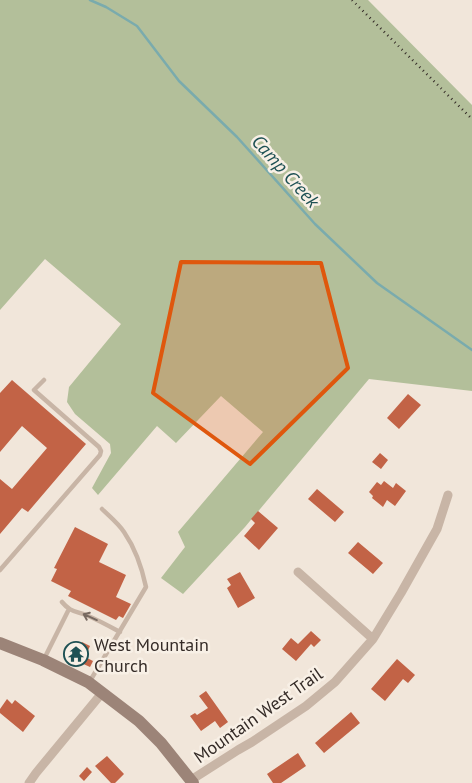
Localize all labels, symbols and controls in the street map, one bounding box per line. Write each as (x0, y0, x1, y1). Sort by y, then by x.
water label: Camp Creek (247, 129, 326, 214)
one-way arrow (83, 612, 98, 622)
place label: West Mountain Church (94, 633, 209, 677)
temple icon: West Mountain Church (63, 641, 89, 667)
street label: Mountain West Trail (189, 662, 327, 768)

